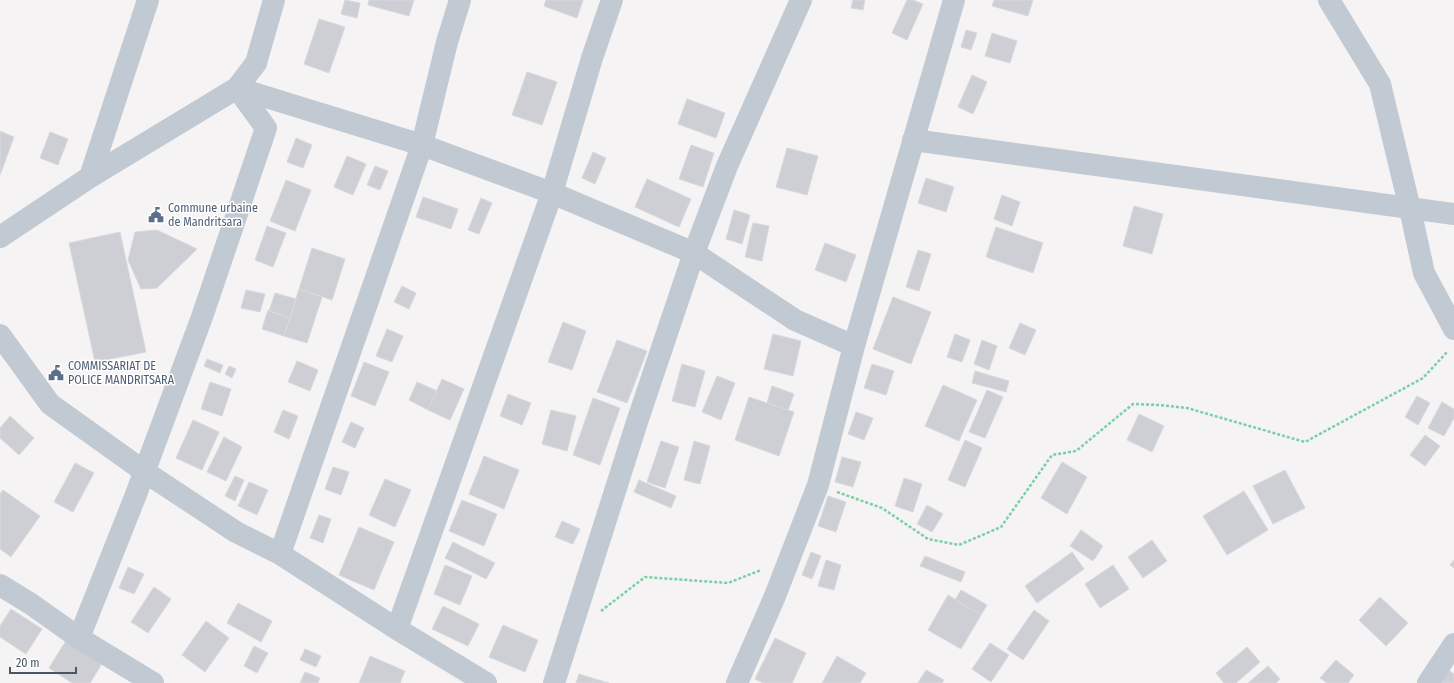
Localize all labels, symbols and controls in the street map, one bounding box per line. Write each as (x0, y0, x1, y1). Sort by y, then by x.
place label: Commune urbaine de Mandritsara (168, 201, 258, 229)
public building icon: Commune urbaine de Mandritsara (147, 206, 165, 224)
place label: COMMISSARIAT DE POLICE MANDRITSARA (68, 359, 175, 387)
public building icon: COMMISSARIAT DE POLICE MANDRITSARA (47, 364, 65, 382)
scale bar (10, 649, 76, 675)
text: 20 m (16, 656, 40, 670)

